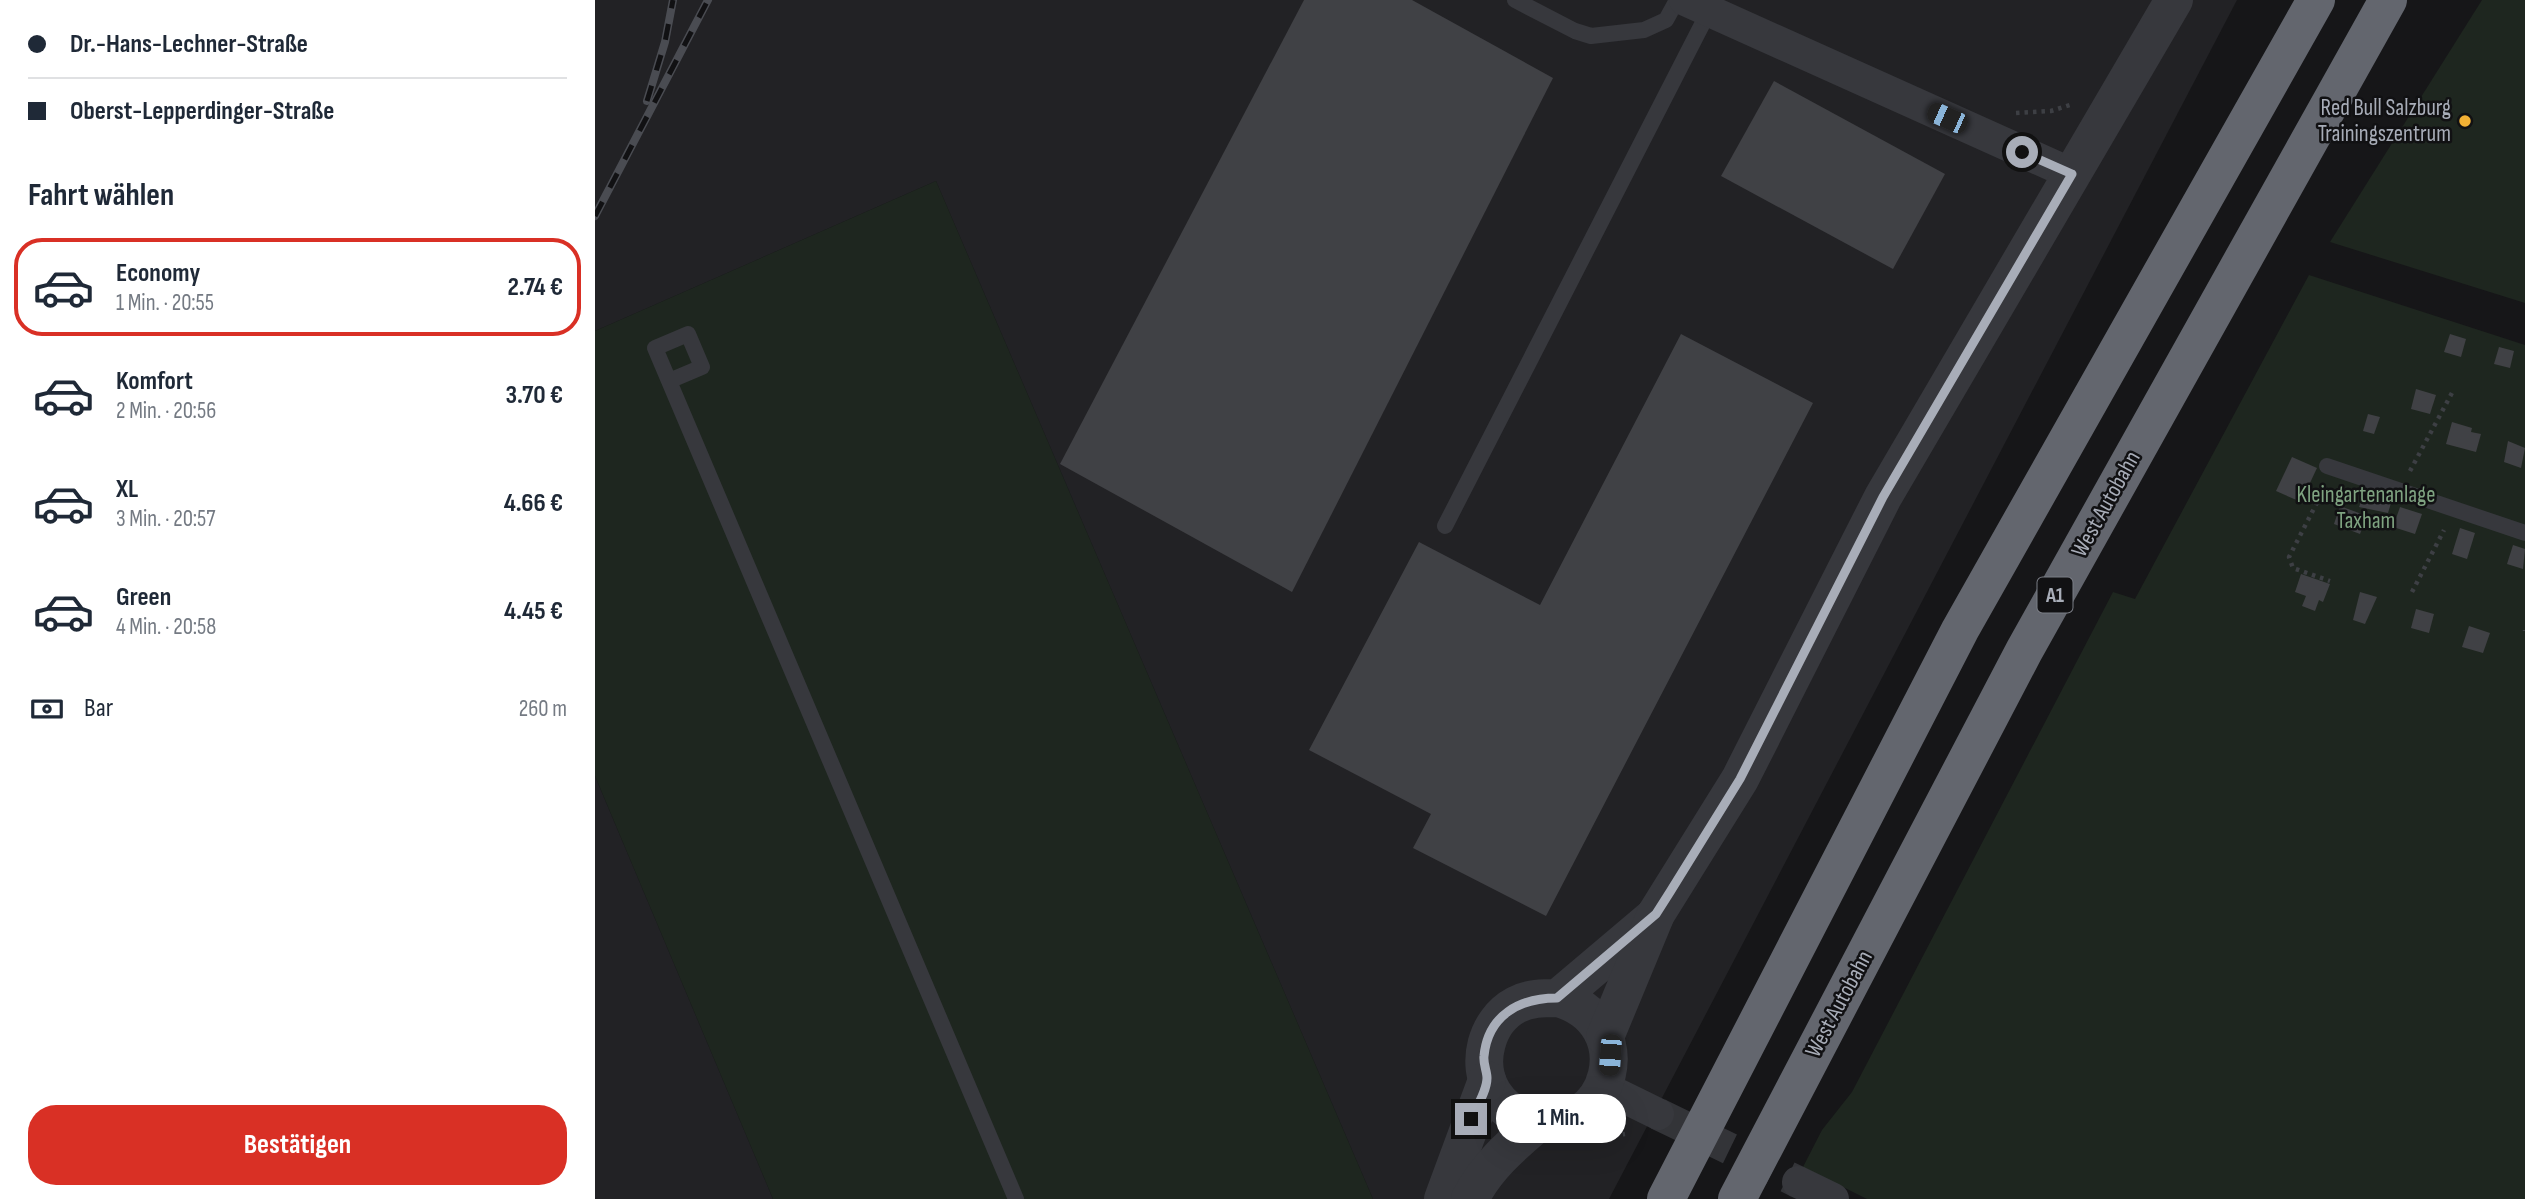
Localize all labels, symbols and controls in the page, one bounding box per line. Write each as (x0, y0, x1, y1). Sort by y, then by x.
text: Dr.-Hans-Lechner-Straße (70, 29, 308, 60)
place label: Red Bull Salzburg Trainingszentrum (2318, 94, 2451, 148)
text: Oberst-Lepperdinger-Straße (70, 96, 334, 127)
car (1924, 100, 1971, 136)
marker: Red Bull Salzburg Trainingszentrum (2457, 113, 2473, 129)
route start (2006, 136, 2038, 168)
text: Fahrt wählen (28, 176, 174, 215)
icon: car (32, 256, 95, 319)
text: Economy (116, 258, 200, 289)
text: 2.74 € (507, 272, 563, 303)
text: 1 Min. · 20:55 (116, 289, 214, 317)
icon: car (32, 364, 95, 427)
text: Komfort (116, 366, 193, 397)
text: 3.70 € (505, 380, 563, 411)
text: 2 Min. · 20:56 (116, 397, 216, 425)
street label: West Autobahn (2065, 446, 2147, 562)
icon: car (32, 472, 95, 535)
text: XL (116, 474, 138, 505)
park label: Kleingartenanlage Taxham (2297, 481, 2435, 535)
text: 4.66 € (504, 488, 563, 519)
text: 3 Min. · 20:57 (116, 505, 215, 533)
road number: A1 (2037, 578, 2073, 612)
icon: car (32, 580, 95, 643)
text: Green (116, 582, 171, 613)
text: 4.45 € (504, 596, 563, 627)
text: 4 Min. · 20:58 (116, 613, 216, 641)
icon: cash (28, 690, 66, 728)
text: Bar (84, 693, 113, 724)
text: 260 m (519, 695, 567, 723)
street label: West Autobahn (1799, 946, 1879, 1062)
car (1599, 1033, 1622, 1077)
callout: 1 Min. (1495, 1094, 1625, 1144)
route end (1455, 1103, 1487, 1135)
text: 1 Min. (1537, 1104, 1585, 1132)
button: Bestätigen (28, 1105, 567, 1185)

